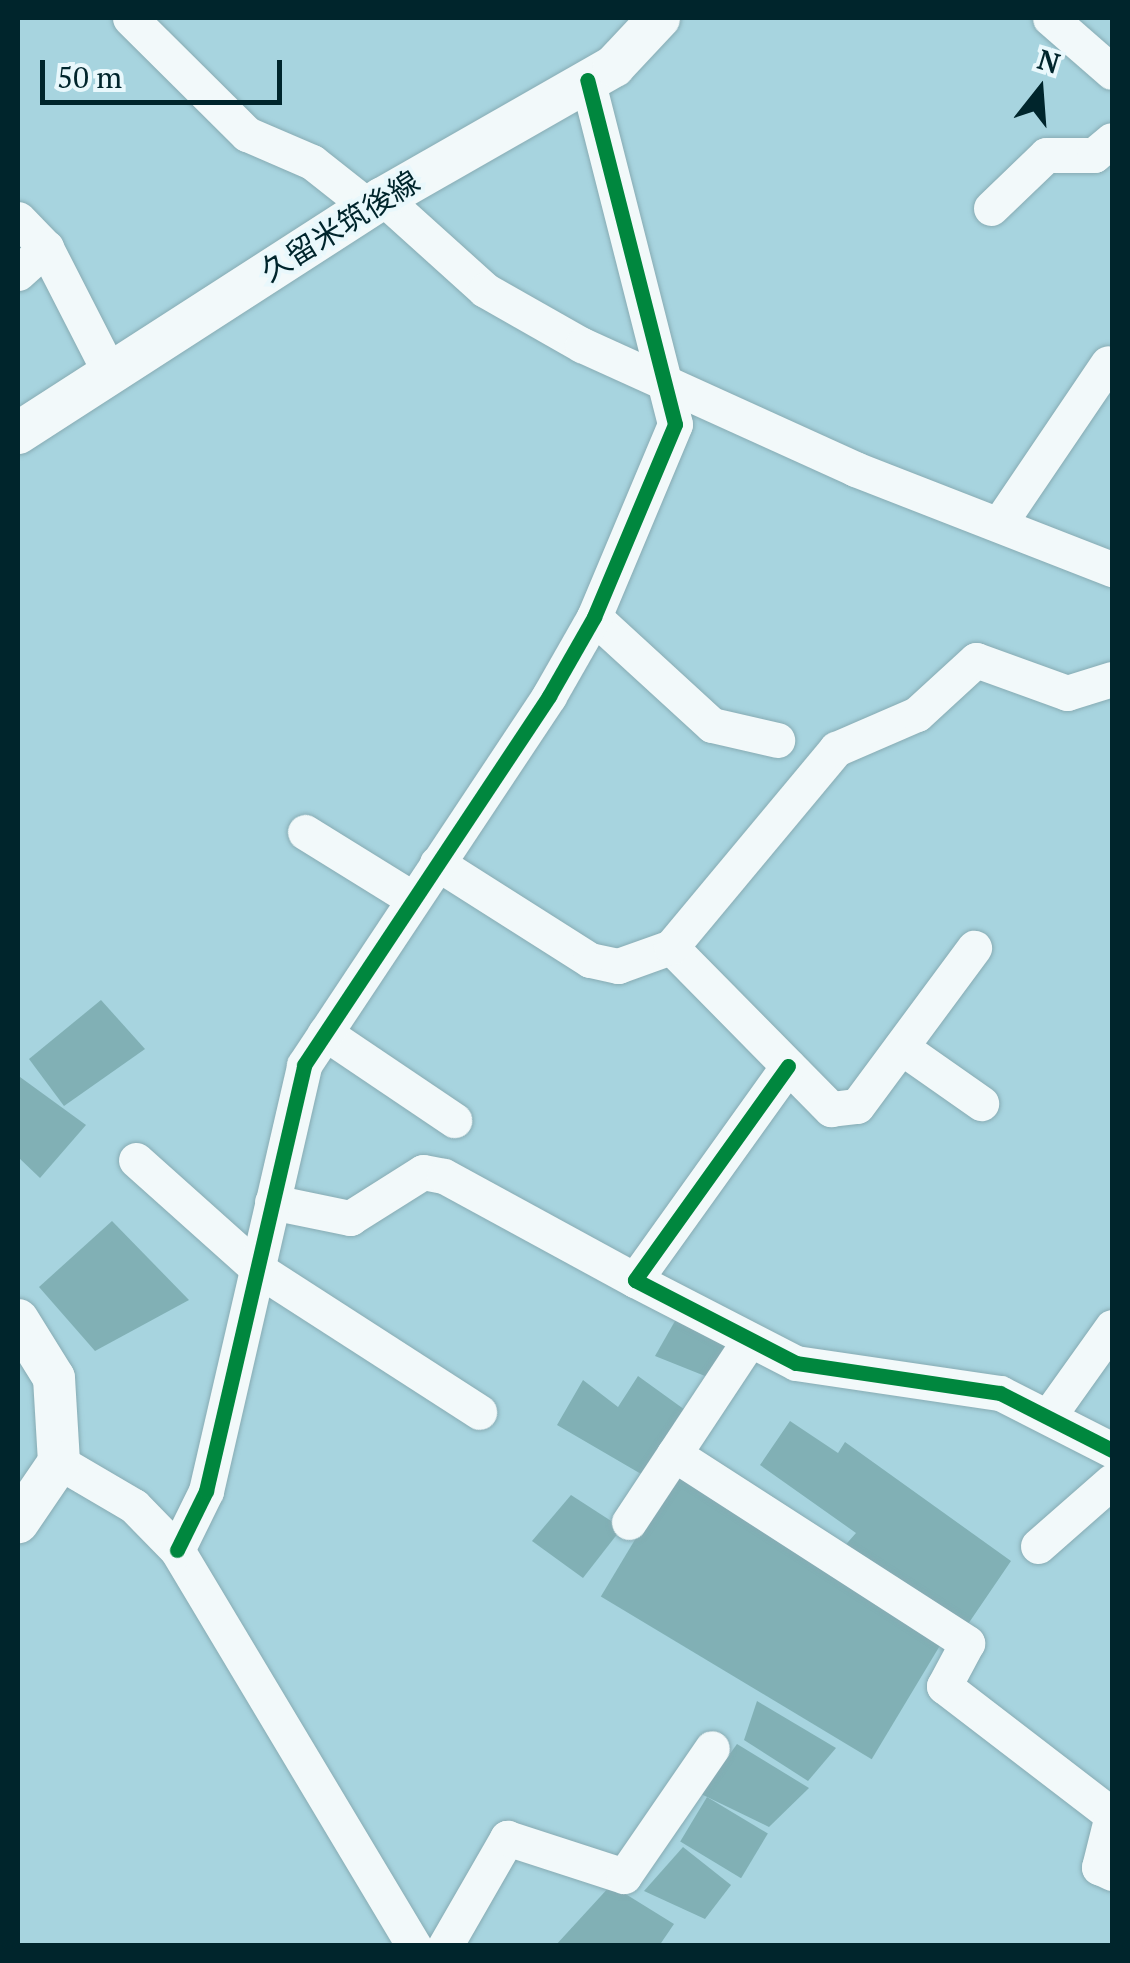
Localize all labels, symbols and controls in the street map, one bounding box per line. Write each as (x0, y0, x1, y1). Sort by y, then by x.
scale bar (45, 40, 288, 102)
north arrow (990, 40, 1090, 140)
text: N (1033, 40, 1064, 82)
text: 50 m (57, 57, 122, 97)
street label: 久留米筑後線 (254, 163, 426, 289)

